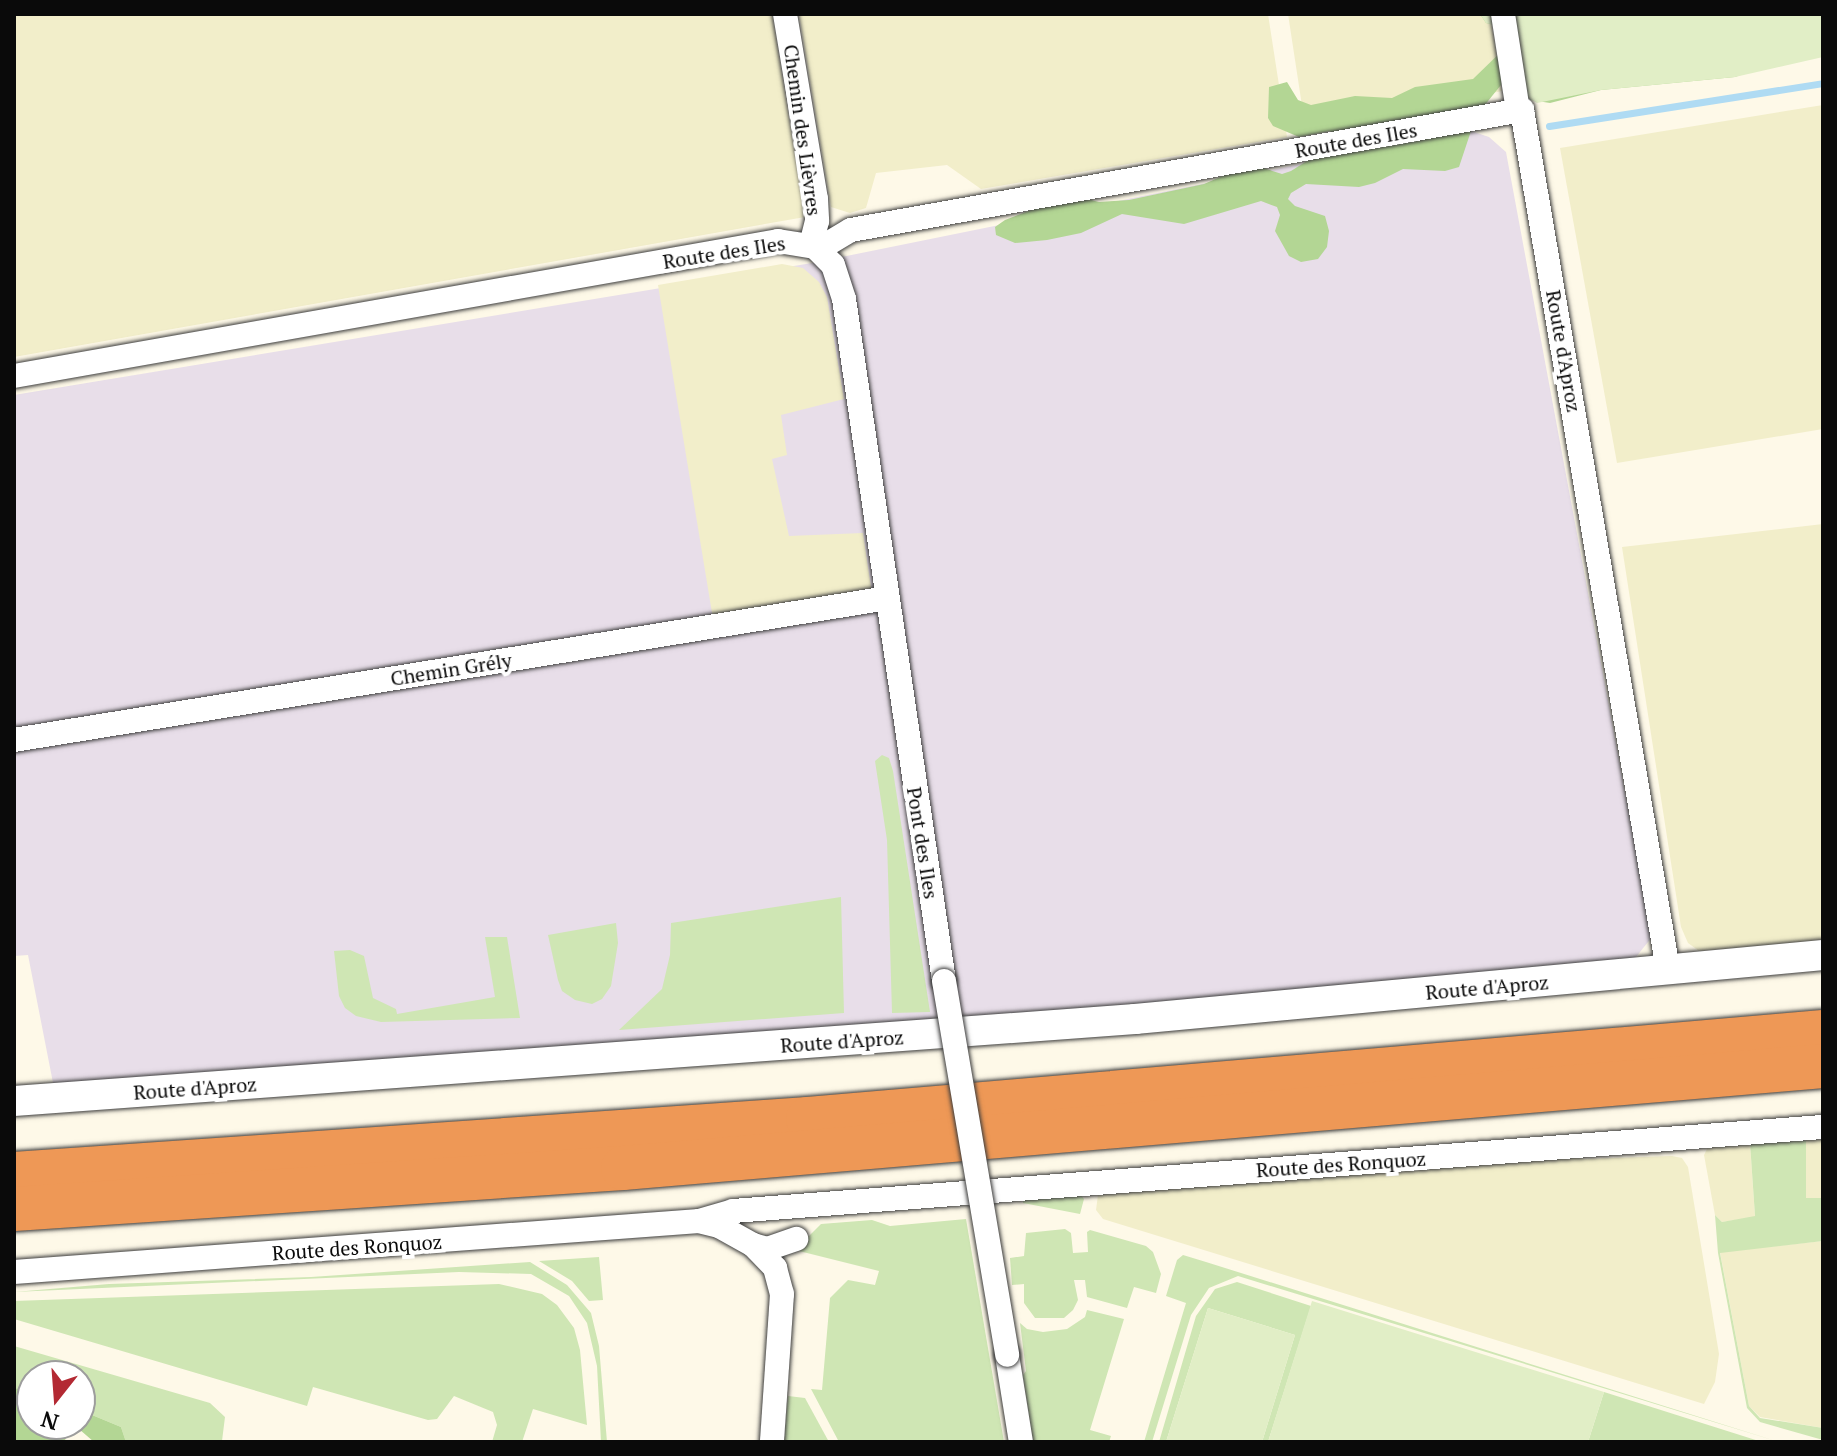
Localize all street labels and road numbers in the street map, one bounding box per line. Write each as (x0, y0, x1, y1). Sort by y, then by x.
street label: Chemin des Lièvres (779, 43, 827, 217)
street label: Route des Iles (1293, 117, 1419, 163)
street label: Route des Iles (661, 230, 787, 274)
street label: Route d'Aproz (1541, 288, 1587, 414)
street label: Chemin Grély (389, 648, 513, 690)
street label: Pont des Iles (902, 785, 944, 901)
street label: Route d'Aproz (1424, 970, 1550, 1004)
street label: Route d'Aproz (780, 1025, 904, 1057)
street label: Route d'Aproz (133, 1072, 257, 1104)
street label: Route des Ronquoz (1255, 1146, 1427, 1182)
street label: Route des Ronquoz (271, 1229, 443, 1265)

